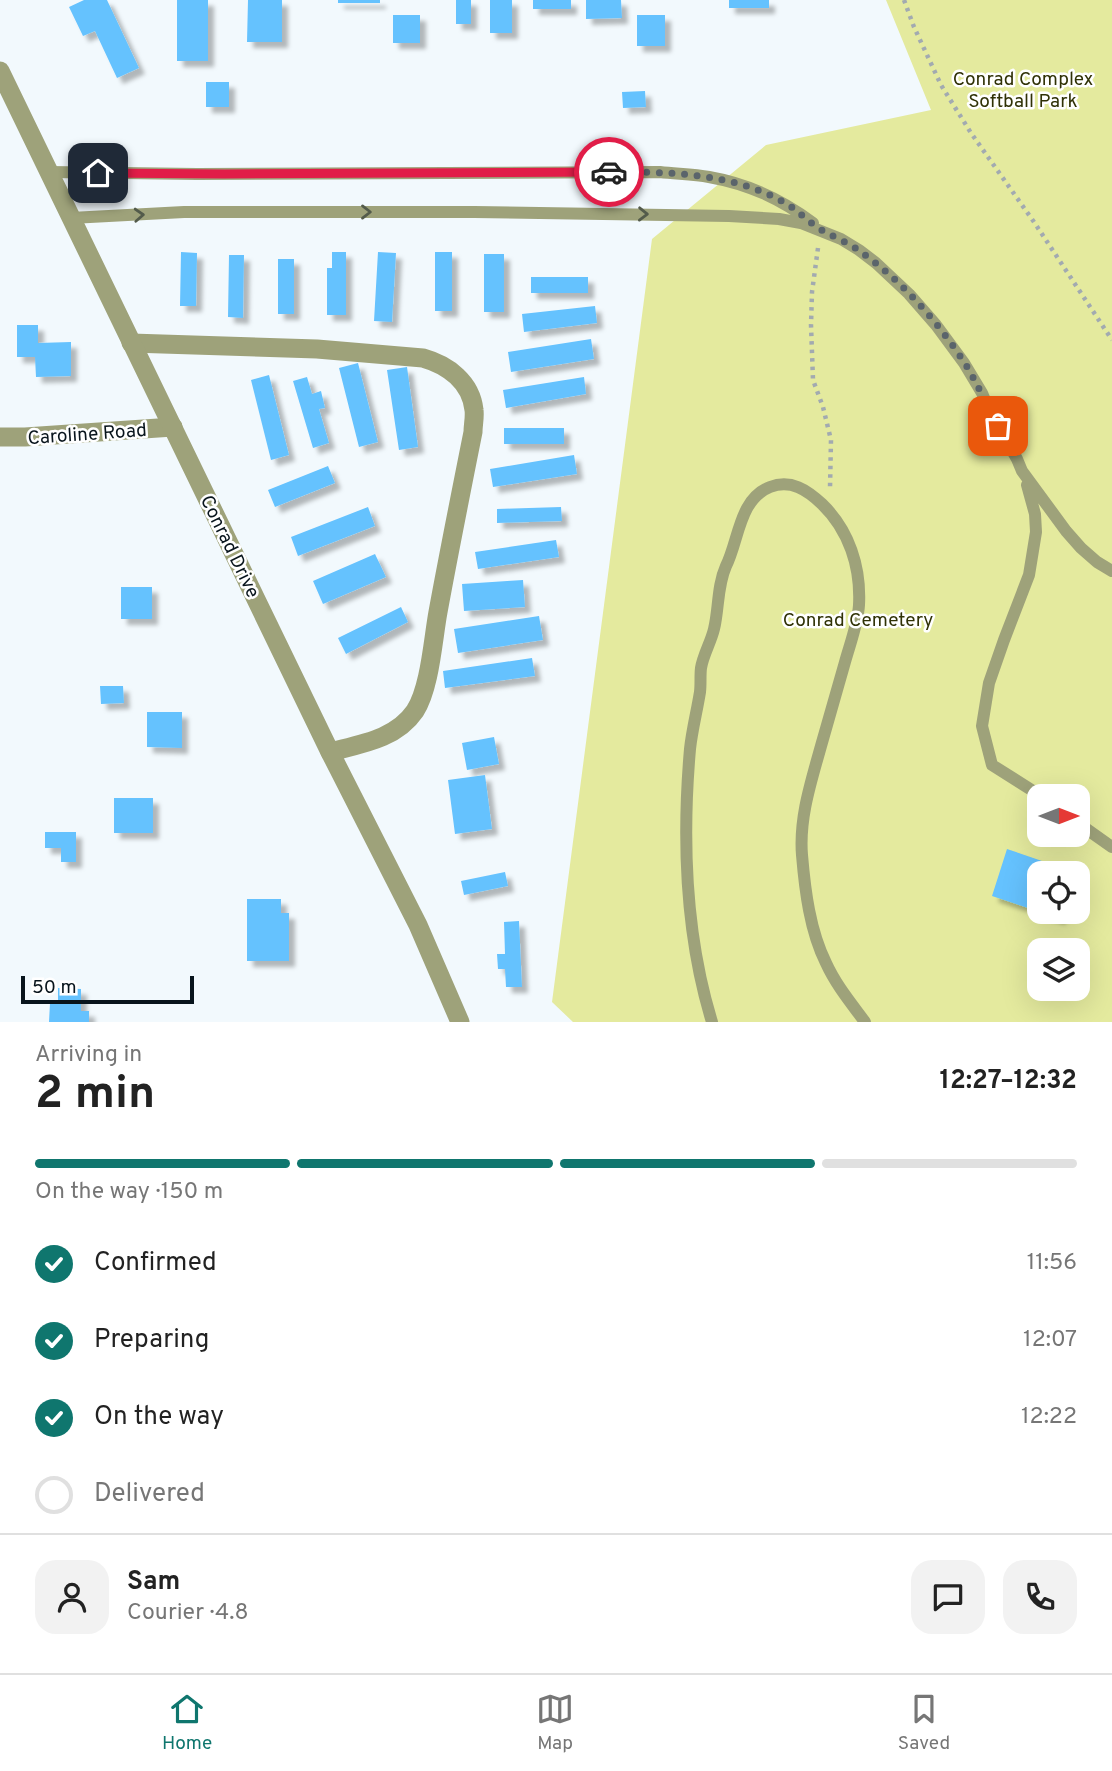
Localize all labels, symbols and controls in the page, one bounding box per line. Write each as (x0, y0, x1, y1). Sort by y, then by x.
park label: Conrad Complex Softball Park (953, 68, 1094, 114)
courier (574, 137, 644, 207)
pin (68, 143, 128, 203)
icon: car (590, 153, 628, 191)
icon: home (79, 154, 117, 192)
one-way arrow (362, 204, 372, 220)
one-way arrow (638, 206, 648, 222)
one-way arrow (134, 207, 145, 222)
pin (968, 396, 1028, 456)
icon: bag (979, 407, 1017, 445)
street label: Caroline Road (27, 419, 148, 451)
street label: Conrad Drive (194, 492, 264, 602)
park label: Conrad Cemetery (783, 609, 933, 633)
north arrow (1027, 784, 1090, 847)
map controls (1027, 784, 1090, 1001)
button: locate (1027, 861, 1090, 924)
button: layers (1027, 938, 1090, 1001)
scale bar (21, 973, 194, 1005)
text: 50 m (32, 976, 77, 1000)
text: Arriving in (35, 1041, 142, 1070)
text: 12:27–12:32 (940, 1065, 1077, 1098)
text: 2 min (35, 1066, 155, 1125)
text: On the way · 150 m (35, 1178, 223, 1207)
icon: check (35, 1245, 73, 1283)
text: Confirmed (94, 1247, 217, 1280)
text: 11:56 (1027, 1249, 1077, 1278)
icon: check (35, 1322, 73, 1360)
text: Preparing (94, 1324, 209, 1357)
text: 12:07 (1023, 1326, 1077, 1355)
icon: check (35, 1399, 73, 1437)
text: On the way (94, 1401, 224, 1434)
text: 12:22 (1021, 1403, 1077, 1432)
text: Delivered (94, 1478, 205, 1511)
button: person (35, 1560, 109, 1634)
button: chat (911, 1560, 985, 1634)
button: phone (1003, 1560, 1077, 1634)
text: Sam (127, 1566, 180, 1599)
text: Courier · 4.8 (127, 1599, 248, 1628)
tab: Home (162, 1690, 212, 1756)
tab: Map (536, 1690, 574, 1756)
tab: Saved (898, 1690, 950, 1756)

